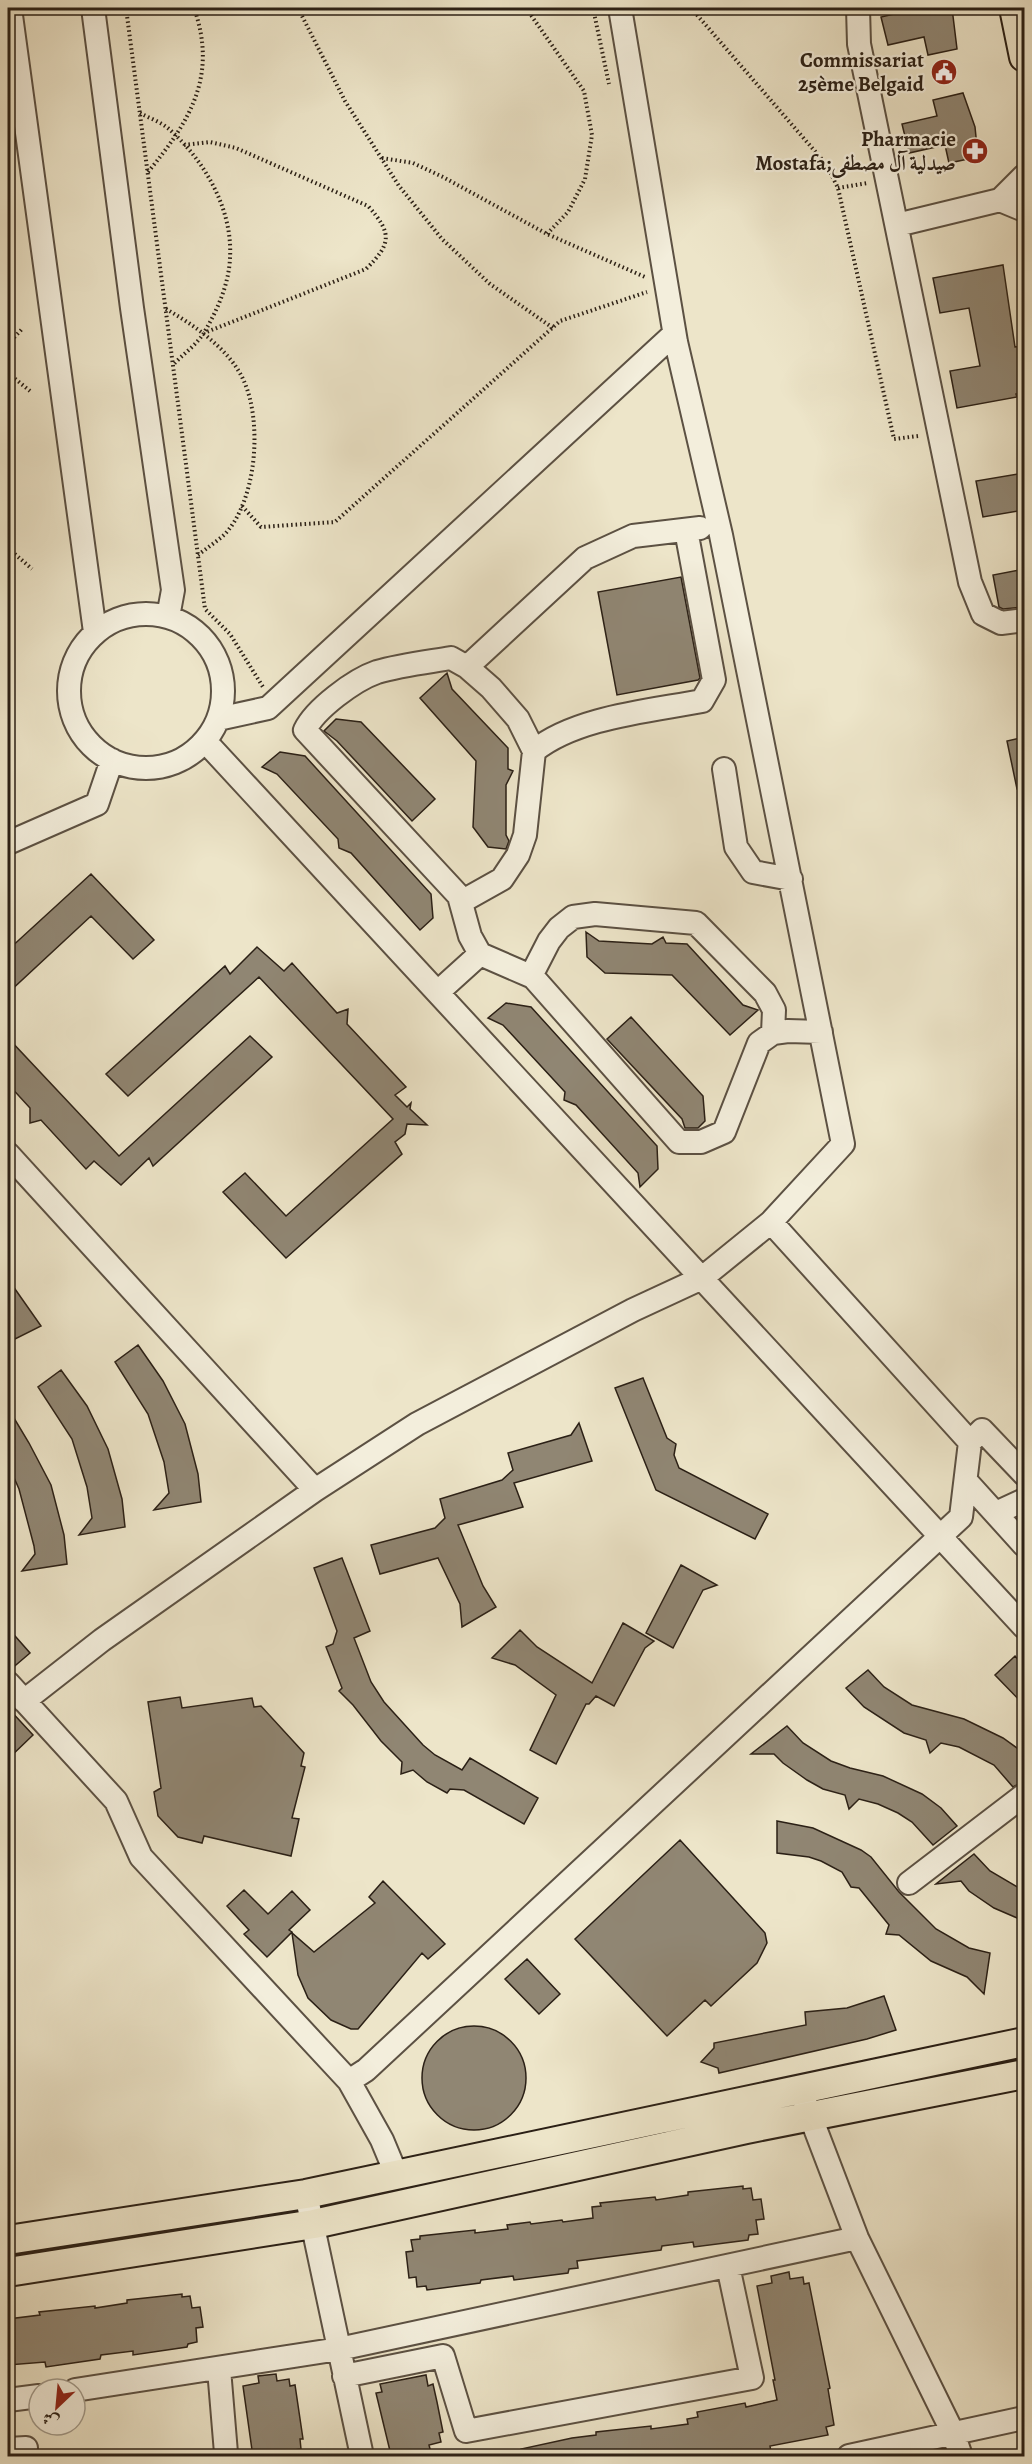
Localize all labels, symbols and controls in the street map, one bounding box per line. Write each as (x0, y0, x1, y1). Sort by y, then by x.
place label: Commissariat 25ème Belgaid (798, 46, 925, 98)
public building icon: Commissariat 25ème Belgaid (929, 57, 959, 87)
place label: Pharmacie Mostafa;صيدلية آل مصطفى (755, 125, 956, 179)
pharmacy icon: Pharmacie Mostafa;صيدلية آل مصطفى (960, 136, 990, 166)
north arrow (27, 2377, 87, 2437)
text: ش (39, 2406, 63, 2433)

